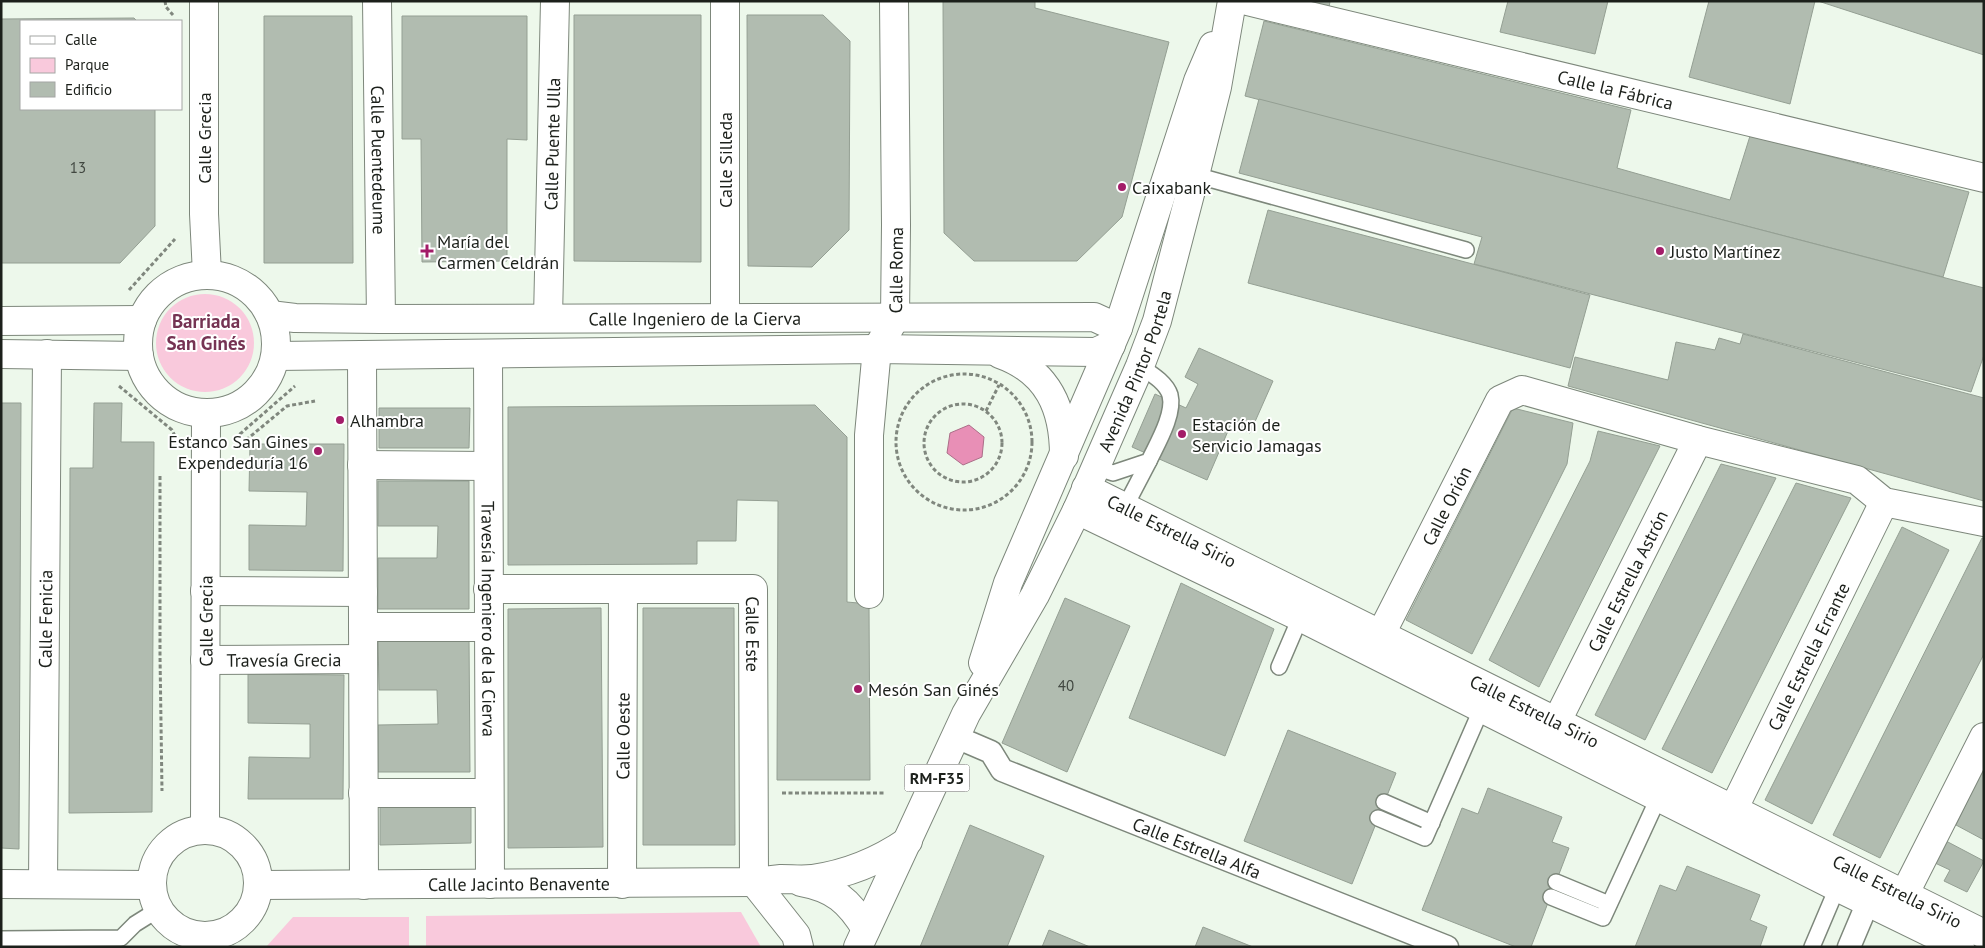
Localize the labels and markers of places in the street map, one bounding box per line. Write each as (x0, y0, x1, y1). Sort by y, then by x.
place label: Caixabank (1132, 176, 1211, 199)
marker: Caixabank (1116, 181, 1128, 193)
place label: María del Carmen Celdrán (437, 230, 559, 274)
place label: Justo Martínez (1669, 240, 1780, 263)
marker: María del Carmen Celdrán (421, 245, 433, 257)
marker: Justo Martínez (1654, 245, 1666, 257)
place label: Alhambra (350, 409, 424, 432)
place label: Estación de Servicio Jamagas (1192, 413, 1322, 457)
marker: Alhambra (334, 414, 346, 426)
marker: Estación de Servicio Jamagas (1176, 428, 1188, 440)
place label: Estanco San Gines Expendeduría 16 (168, 430, 308, 474)
marker: Estanco San Gines Expendeduría 16 (312, 445, 324, 457)
place label: Mesón San Ginés (868, 678, 999, 701)
marker: Mesón San Ginés (852, 683, 864, 695)

